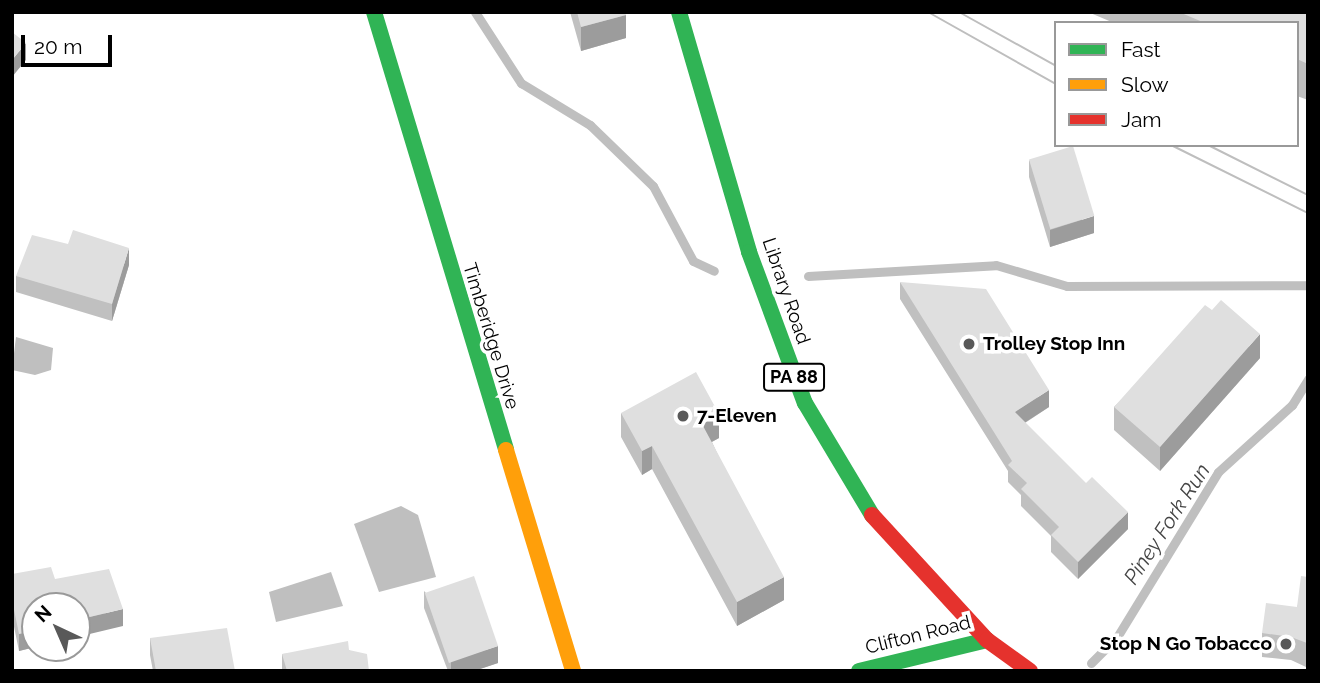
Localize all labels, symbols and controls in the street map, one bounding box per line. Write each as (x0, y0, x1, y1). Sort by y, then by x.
scale bar (24, 21, 116, 65)
legend (1054, 21, 1299, 147)
text: 20 m (34, 34, 82, 59)
text: Fast (1121, 37, 1161, 62)
text: Slow (1121, 72, 1169, 97)
text: Jam (1121, 107, 1162, 132)
street label: Library Road (757, 235, 815, 347)
street label: Timberidge Drive (458, 260, 524, 412)
place label: Trolley Stop Inn (983, 333, 1126, 355)
marker: Trolley Stop Inn (961, 336, 977, 352)
road number: PA 88 (762, 362, 826, 391)
place label: 7-Eleven (697, 405, 777, 427)
marker: 7-Eleven (675, 408, 691, 424)
water label: Piney Fork Run (1119, 459, 1215, 589)
north arrow (21, 592, 91, 662)
text: N (30, 600, 56, 626)
street label: Clifton Road (863, 611, 973, 659)
place label: Stop N Go Tobacco (1099, 633, 1272, 655)
marker: Stop N Go Tobacco (1278, 636, 1294, 652)

